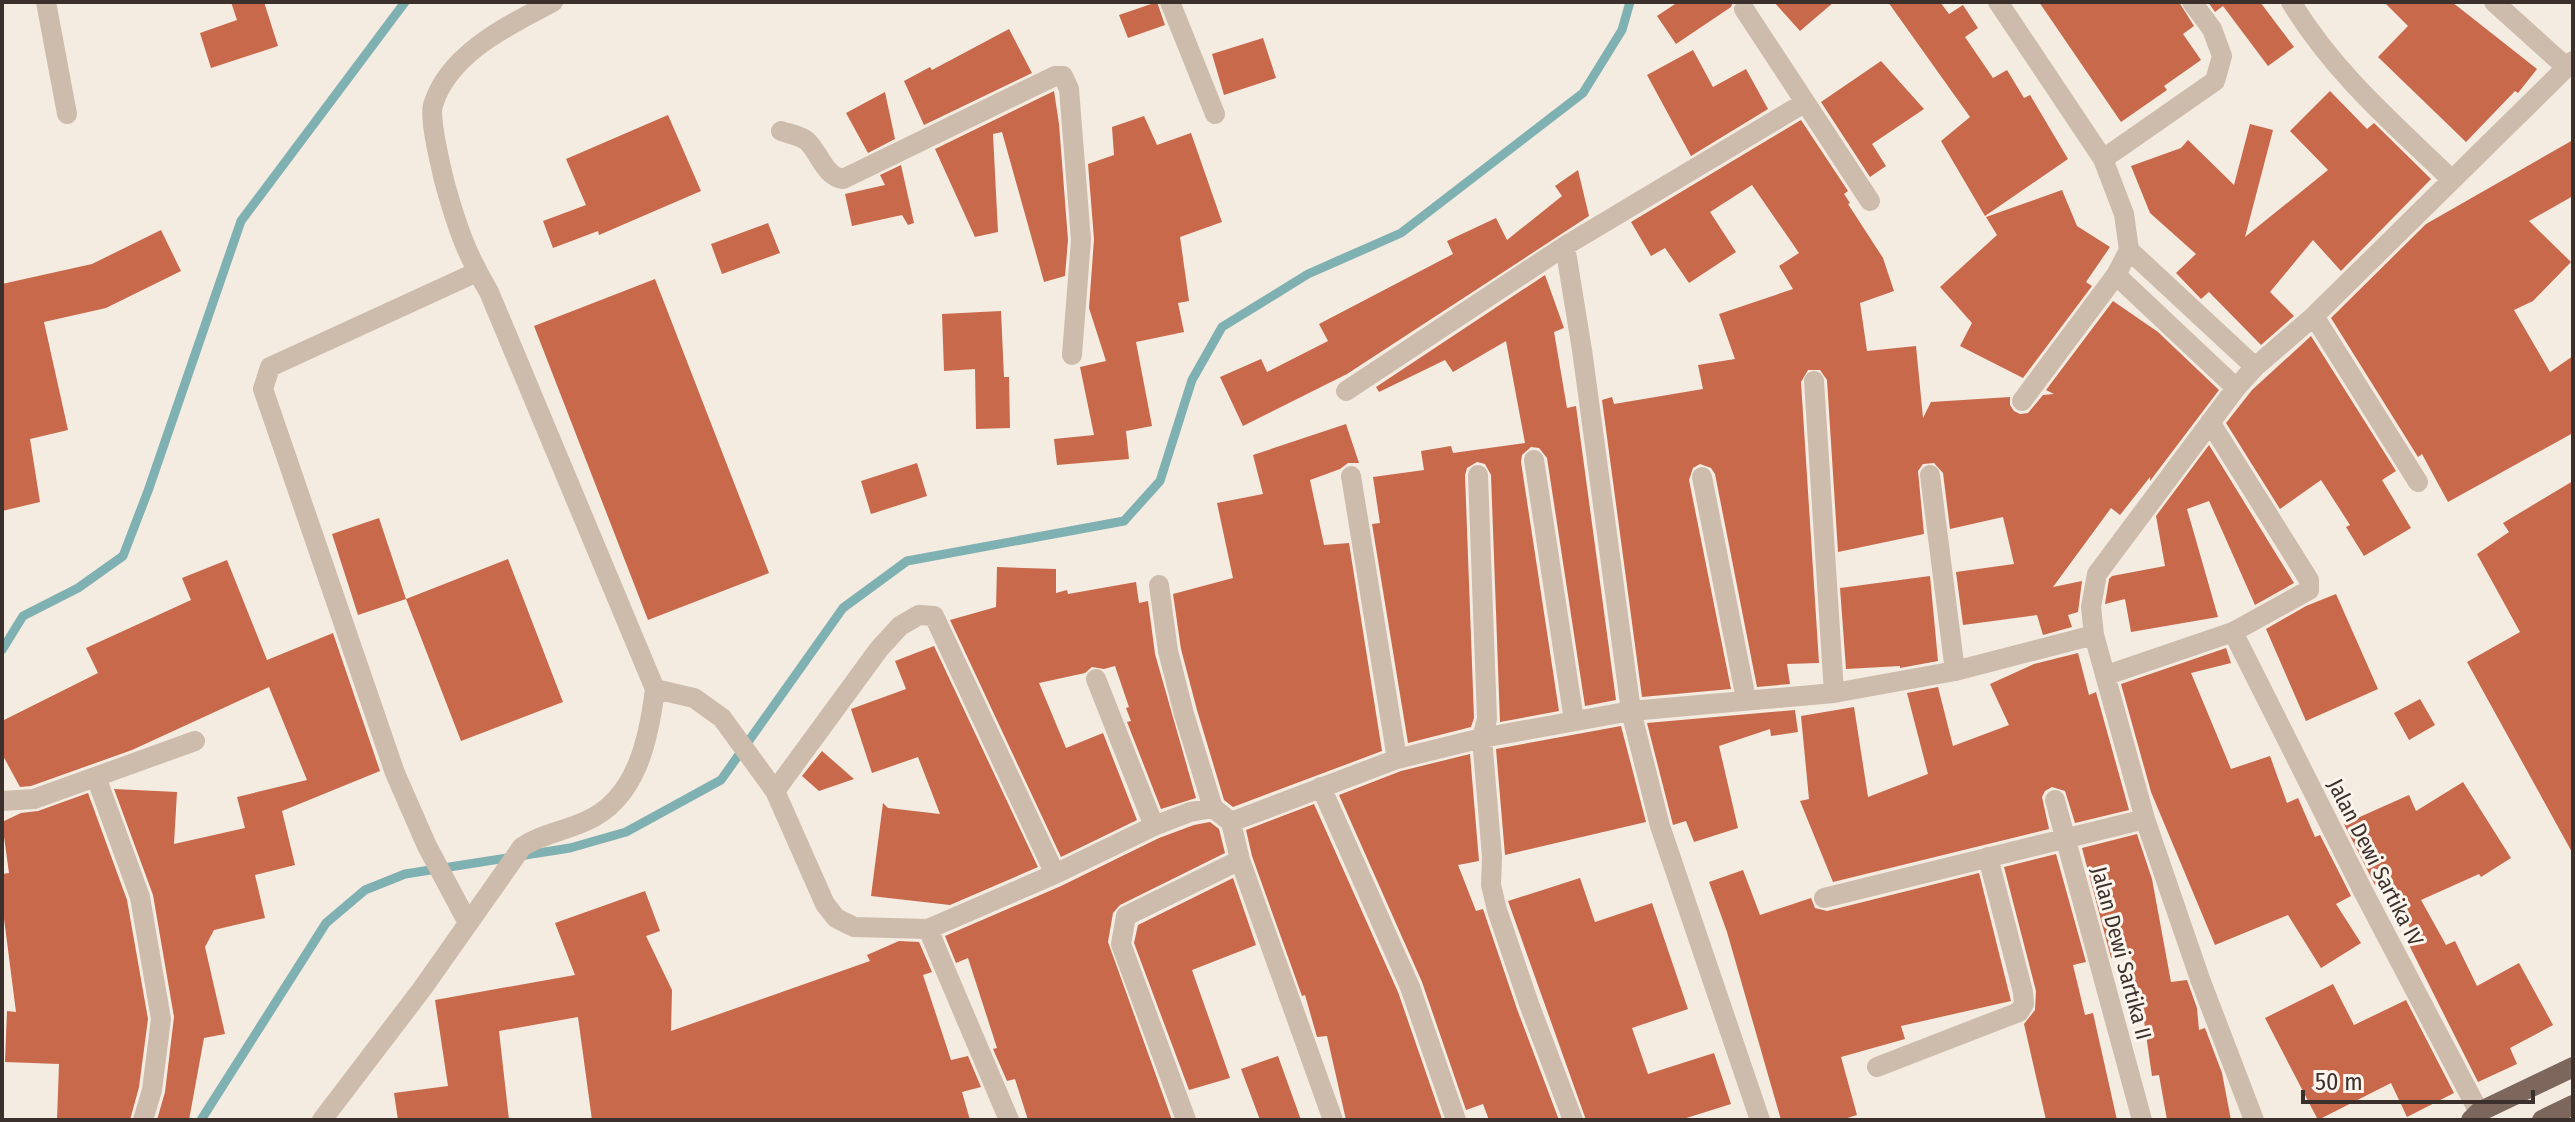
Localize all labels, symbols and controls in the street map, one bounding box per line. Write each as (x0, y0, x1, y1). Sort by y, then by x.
street label: Jalan Dewi Sartika IV (2322, 774, 2430, 951)
street label: Jalan Dewi Sartika II (2085, 864, 2158, 1043)
scale bar (2303, 1054, 2533, 1104)
text: 50 m (2315, 1068, 2363, 1096)

